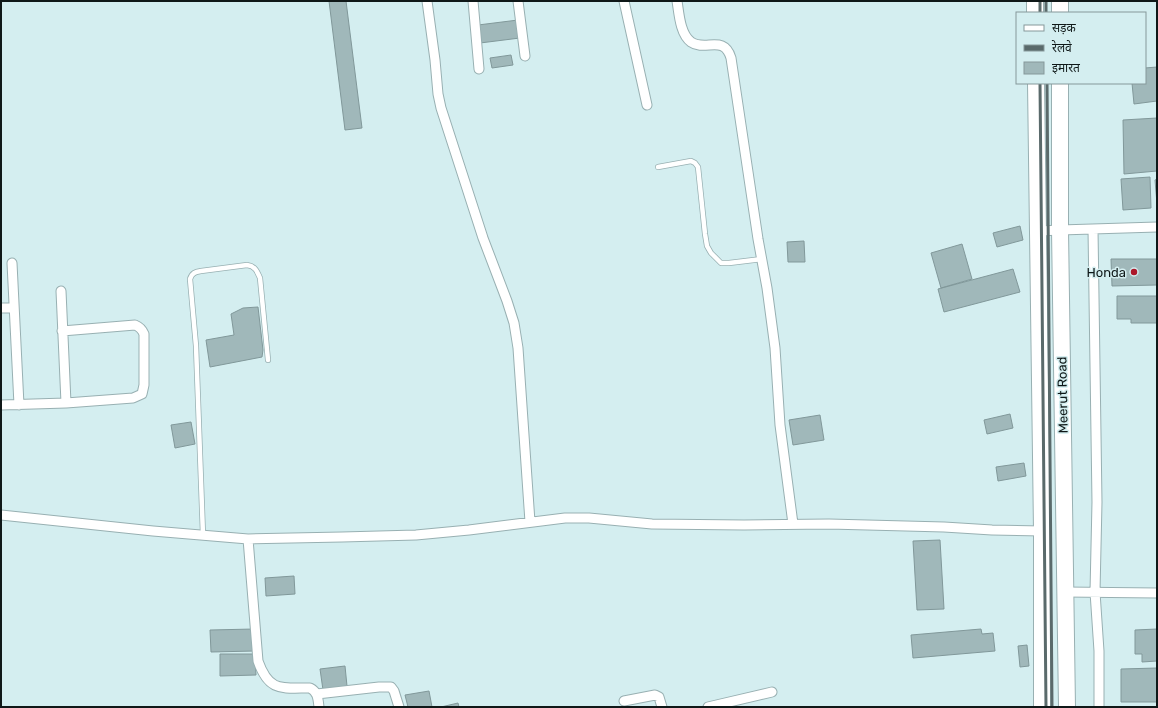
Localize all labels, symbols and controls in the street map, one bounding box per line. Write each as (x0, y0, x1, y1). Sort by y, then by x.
legend (1016, 12, 1146, 84)
text: सड़क (1052, 21, 1077, 35)
text: रेलवे (1052, 40, 1072, 55)
text: इमारत (1052, 61, 1081, 75)
place label: Honda (1086, 265, 1126, 280)
marker: Honda (1129, 267, 1139, 277)
street label: Meerut Road (1054, 356, 1071, 433)

